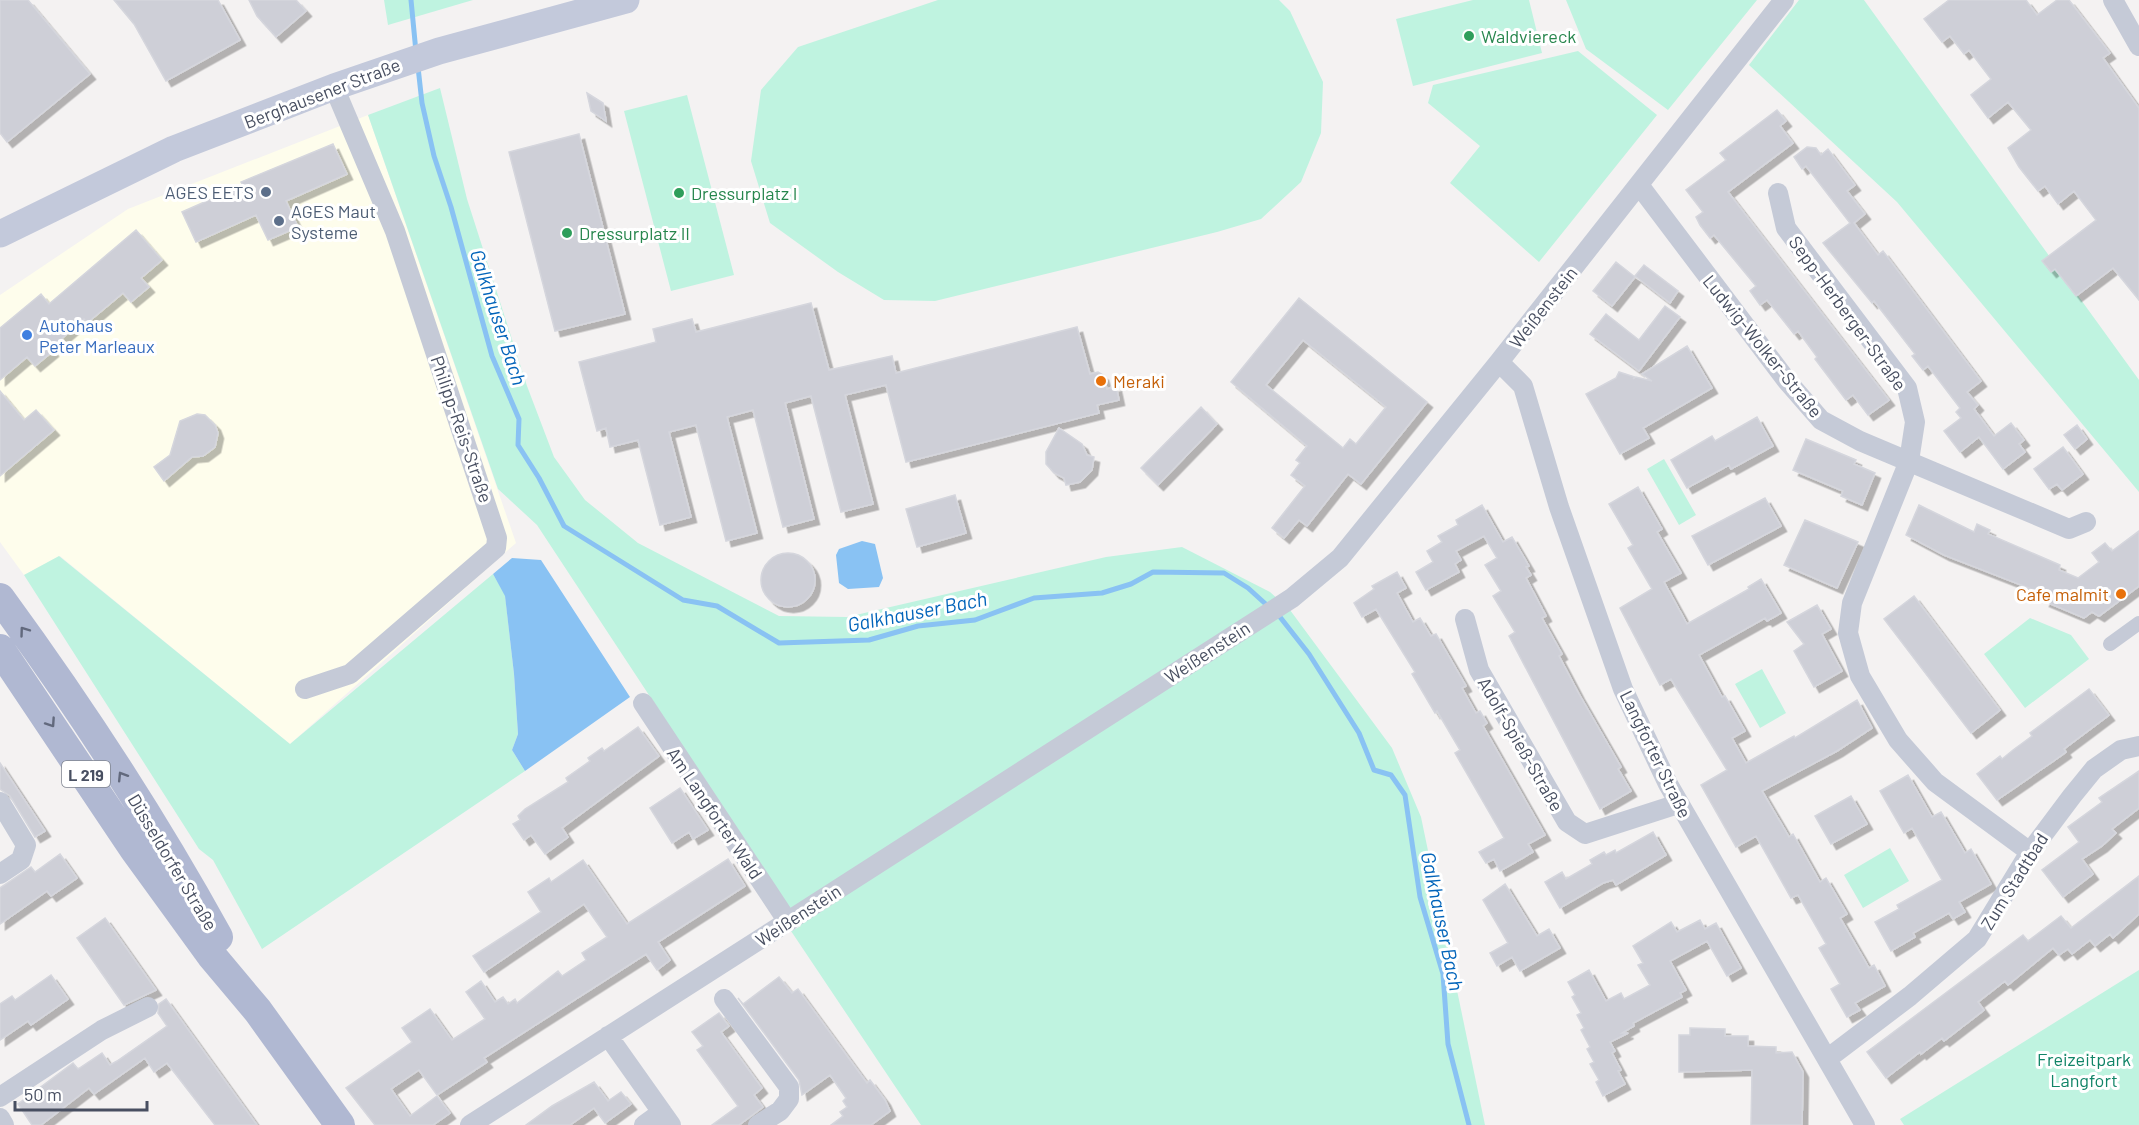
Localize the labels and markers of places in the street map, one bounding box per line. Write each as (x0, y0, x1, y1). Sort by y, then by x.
place label: Waldviereck (1481, 25, 1576, 47)
marker: Waldviereck (1462, 29, 1476, 43)
place label: AGES EETS (165, 181, 254, 203)
place label: Dressurplatz I (691, 182, 797, 204)
marker: AGES EETS (259, 185, 273, 199)
marker: Dressurplatz I (672, 186, 686, 200)
place label: AGES Maut Systeme (291, 200, 376, 243)
marker: AGES Maut Systeme (272, 214, 286, 228)
place label: Dressurplatz II (579, 222, 690, 244)
marker: Dressurplatz II (560, 226, 574, 240)
place label: Autohaus Peter Marleaux (39, 314, 155, 357)
marker: Autohaus Peter Marleaux (20, 328, 34, 342)
place label: Meraki (1113, 370, 1165, 392)
marker: Meraki (1094, 374, 1108, 388)
place label: Cafe malmit (2016, 583, 2109, 605)
marker: Cafe malmit (2114, 587, 2128, 601)

